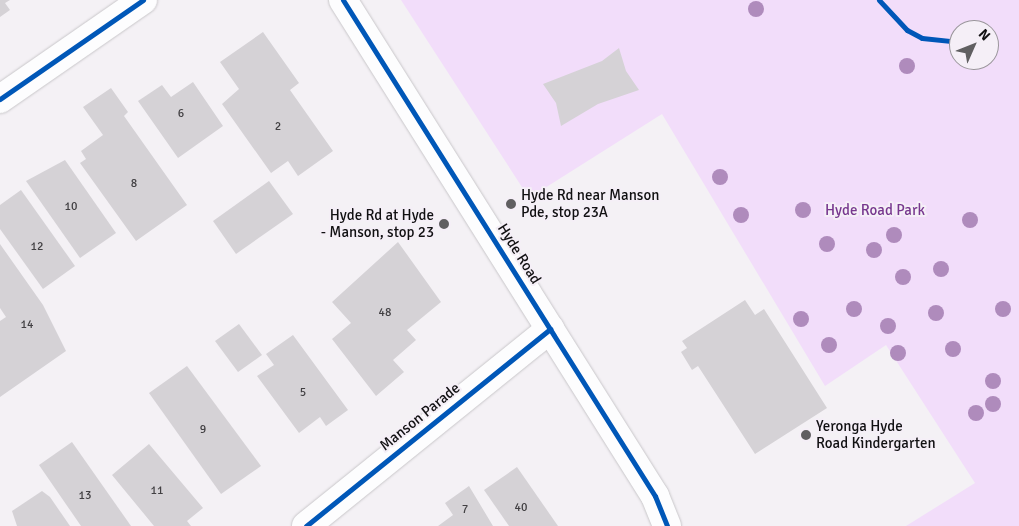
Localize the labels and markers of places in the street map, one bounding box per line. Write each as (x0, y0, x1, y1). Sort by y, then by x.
place label: Hyde Rd near Manson Pde, stop 23A (521, 186, 659, 221)
marker: Hyde Rd near Manson Pde, stop 23A (505, 198, 517, 210)
place label: Hyde Rd at Hyde - Manson, stop 23 (321, 206, 434, 241)
marker: Hyde Rd at Hyde - Manson, stop 23 (438, 218, 450, 230)
place label: Yeronga Hyde Road Kindergarten (816, 417, 936, 452)
marker: Yeronga Hyde Road Kindergarten (800, 429, 812, 441)

